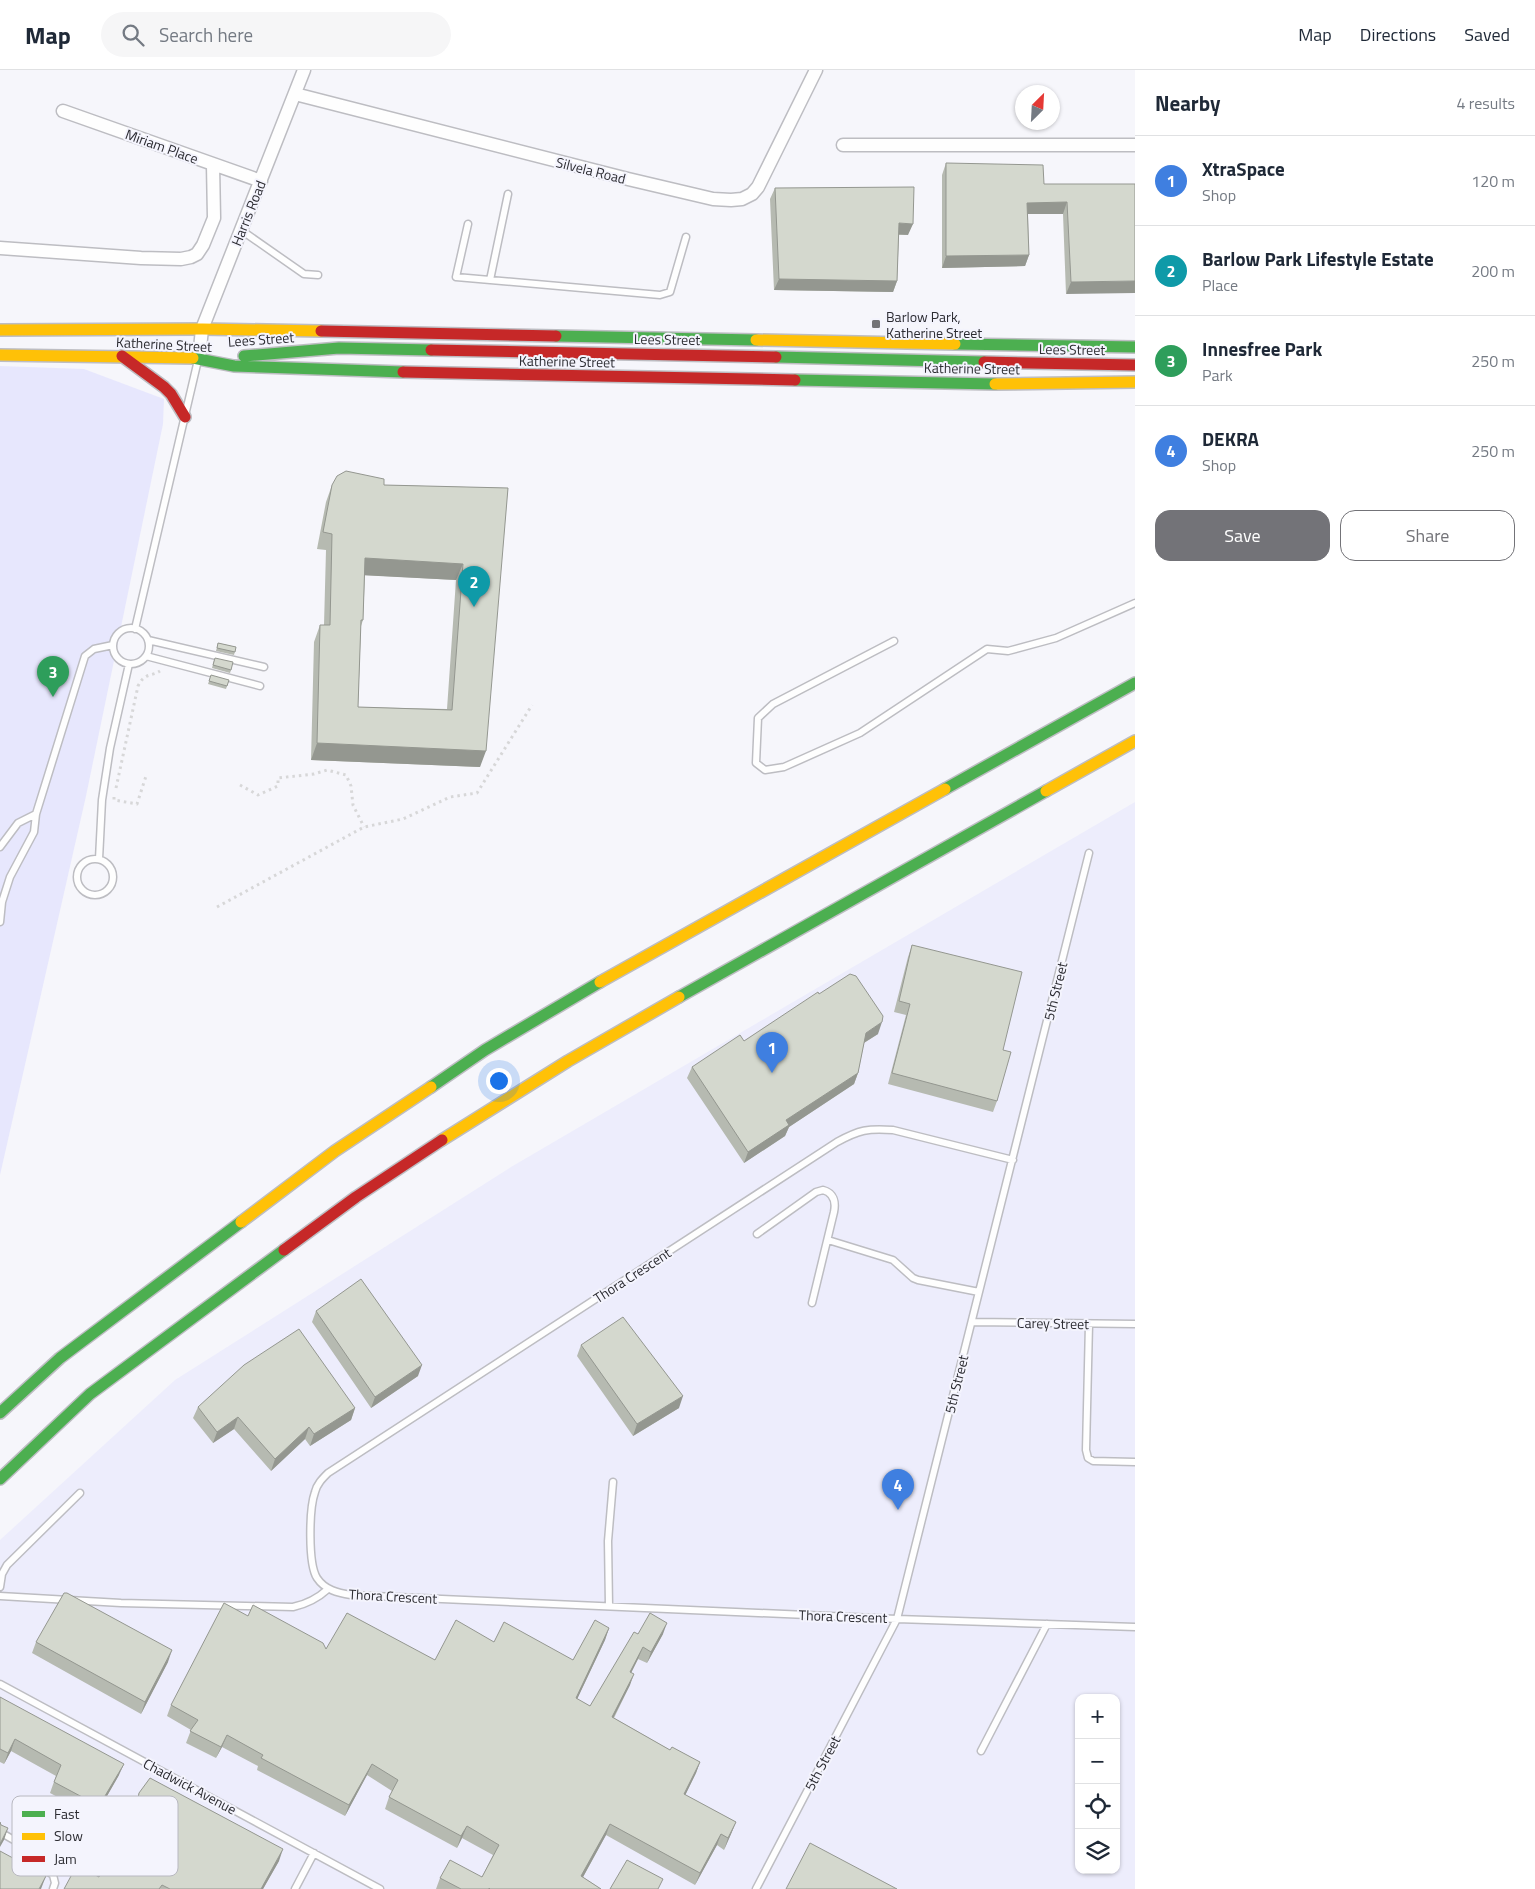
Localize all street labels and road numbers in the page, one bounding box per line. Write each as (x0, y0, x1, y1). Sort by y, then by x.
street label: Miriam Place (123, 123, 201, 169)
street label: Silvela Road (554, 151, 628, 189)
street label: Harris Road (225, 177, 271, 249)
street label: Lees Street (227, 326, 295, 352)
street label: Lees Street (634, 328, 700, 350)
street label: Katherine Street (115, 331, 213, 357)
street label: Lees Street (1039, 338, 1105, 360)
street label: Katherine Street (519, 350, 615, 372)
street label: Katherine Street (924, 357, 1020, 379)
street label: 5th Street (1038, 960, 1072, 1022)
street label: Thora Crescent (589, 1242, 675, 1308)
street label: Carey Street (1017, 1312, 1089, 1334)
street label: 5th Street (939, 1353, 973, 1415)
street label: Thora Crescent (348, 1583, 438, 1609)
street label: Thora Crescent (798, 1604, 888, 1628)
street label: 5th Street (799, 1732, 845, 1794)
street label: Chadwick Avenue (140, 1753, 240, 1819)

